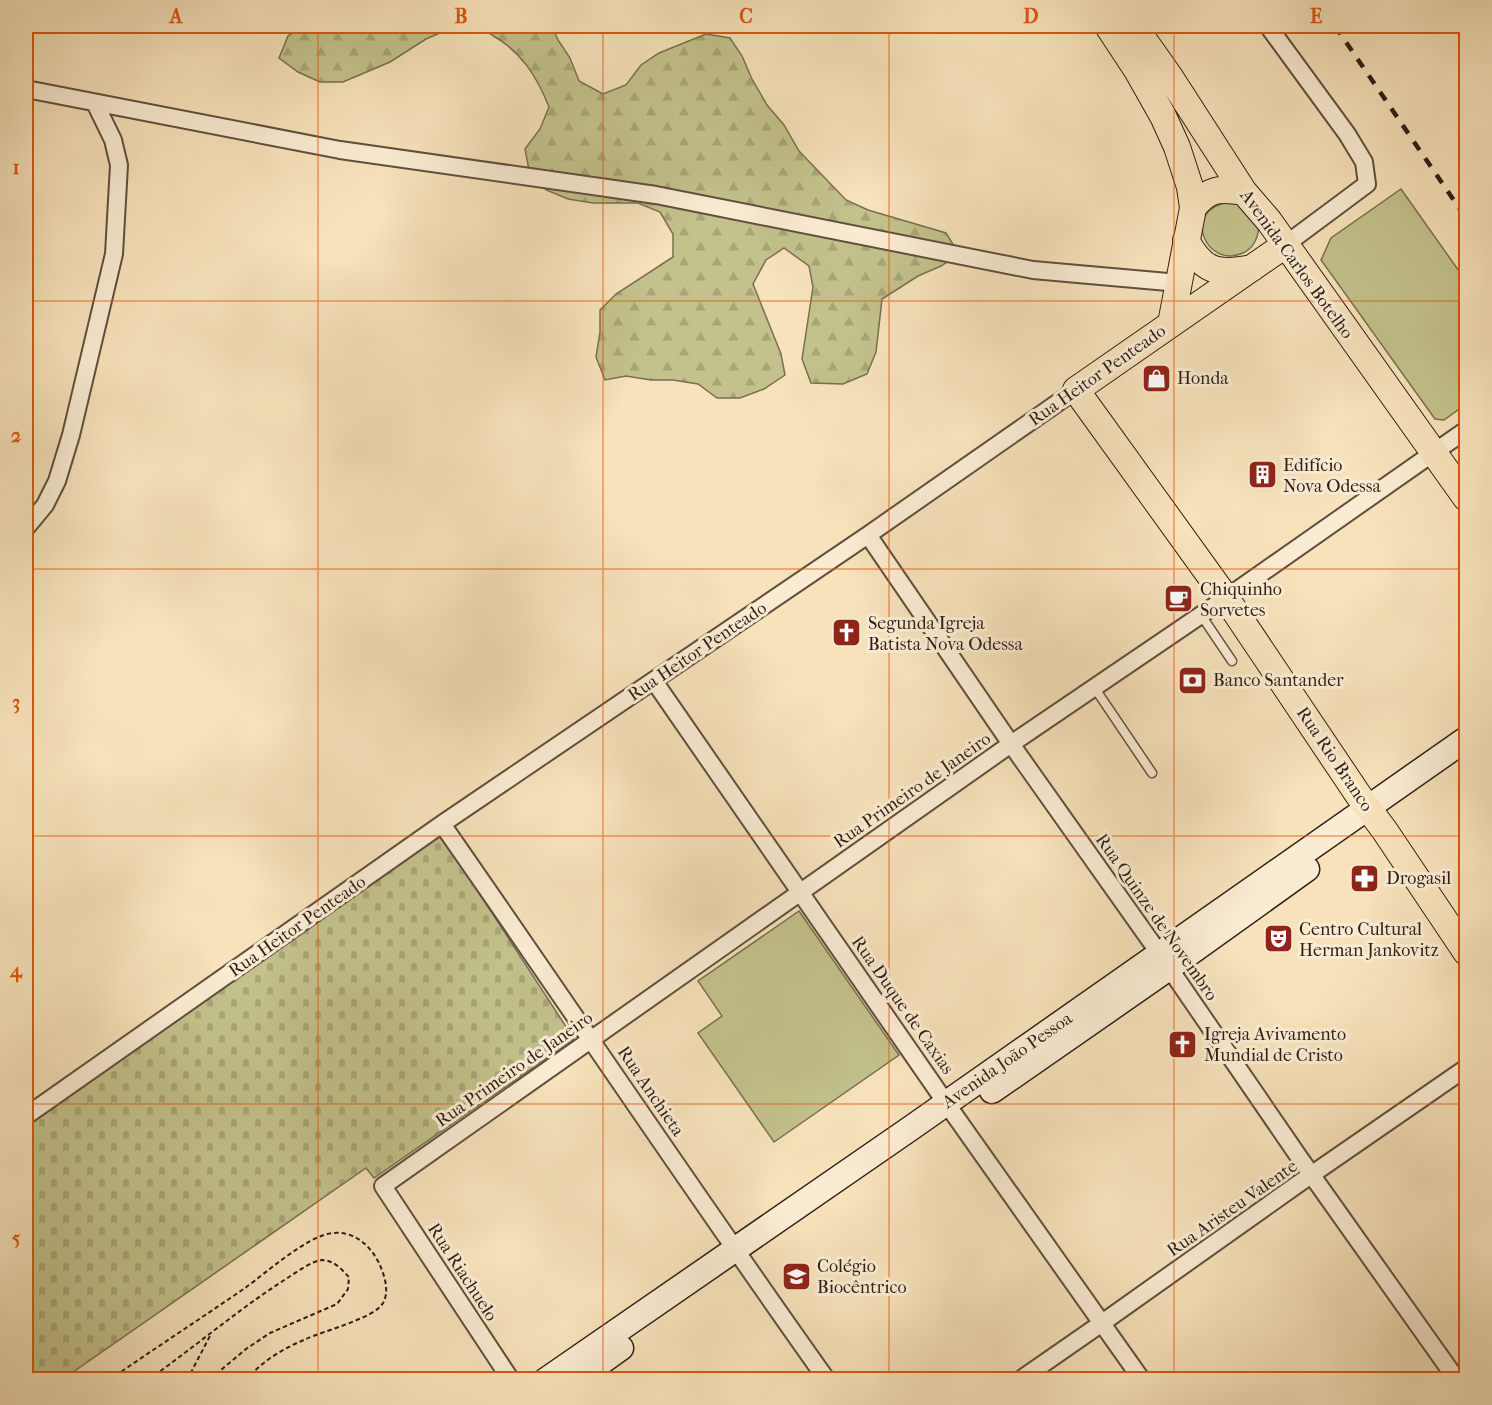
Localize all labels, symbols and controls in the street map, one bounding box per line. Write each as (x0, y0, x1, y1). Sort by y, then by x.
text: A (168, 5, 184, 28)
text: B (454, 5, 468, 28)
text: C (739, 5, 753, 28)
text: D (1023, 5, 1039, 28)
text: E (1310, 5, 1322, 28)
text: 1 (12, 156, 20, 179)
street label: Avenida Carlos Botelho (1235, 185, 1358, 343)
street label: Rua Heitor Penteado (1025, 320, 1170, 431)
shop icon: Honda (1140, 362, 1172, 394)
place label: Honda (1177, 368, 1229, 389)
text: 2 (11, 424, 21, 447)
place label: Edifício Nova Odessa (1283, 455, 1381, 497)
building icon: Edifício Nova Odessa (1246, 459, 1278, 491)
place label: Chiquinho Sorvetes (1200, 579, 1282, 621)
cafe icon: Chiquinho Sorvetes (1163, 583, 1195, 615)
street label: Rua Heitor Penteado (624, 597, 771, 706)
place label: Segunda Igreja Batista Nova Odessa (868, 613, 1023, 655)
church icon: Segunda Igreja Batista Nova Odessa (831, 617, 863, 649)
bank icon: Banco Santander (1176, 664, 1208, 696)
place label: Banco Santander (1213, 670, 1344, 691)
text: 3 (12, 691, 20, 714)
street label: Rua Rio Branco (1292, 703, 1377, 816)
street label: Rua Primeiro de Janeiro (830, 728, 995, 853)
street label: Rua Quinze de Novembro (1091, 830, 1222, 1005)
pharmacy icon: Drogasil (1349, 862, 1381, 894)
place label: Drogasil (1386, 868, 1451, 889)
street label: Rua Heitor Penteado (225, 871, 370, 982)
place label: Centro Cultural Herman Jankovitz (1299, 919, 1439, 961)
theatre icon: Centro Cultural Herman Jankovitz (1262, 923, 1294, 955)
street label: Rua Duque de Caxias (847, 932, 958, 1079)
text: 4 (9, 959, 23, 983)
street label: Rua Primeiro de Janeiro (432, 1007, 597, 1132)
street label: Avenida João Pessoa (938, 1007, 1077, 1114)
place label: Igreja Avivamento Mundial de Cristo (1204, 1024, 1346, 1066)
church icon: Igreja Avivamento Mundial de Cristo (1167, 1028, 1199, 1060)
street label: Rua Anchieta (613, 1042, 689, 1141)
street label: Rua Aristeu Valente (1163, 1156, 1301, 1261)
street label: Rua Riachuelo (423, 1219, 502, 1325)
text: 5 (12, 1227, 21, 1250)
place label: Colégio Biocêntrico (817, 1256, 907, 1298)
school or university icon: Colégio Biocêntrico (780, 1260, 812, 1292)

